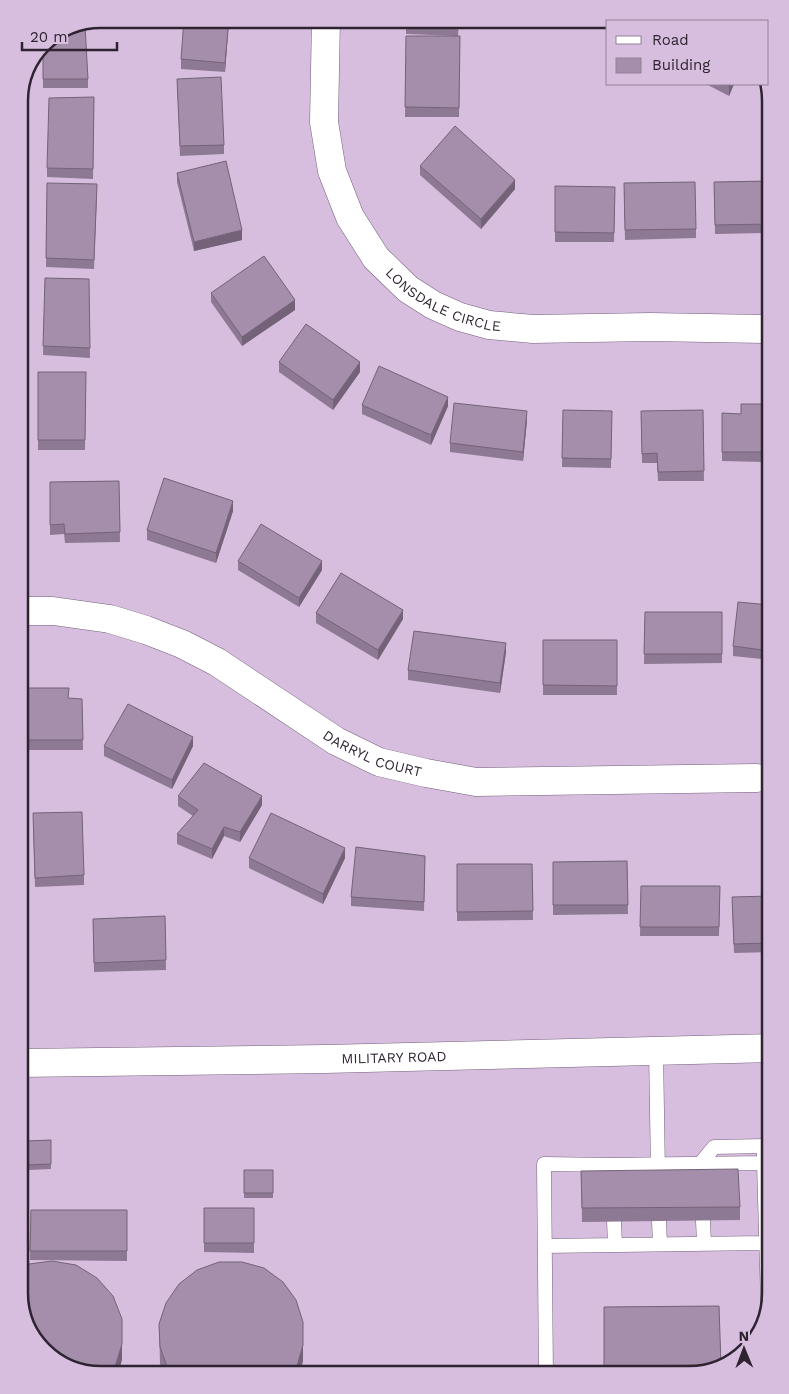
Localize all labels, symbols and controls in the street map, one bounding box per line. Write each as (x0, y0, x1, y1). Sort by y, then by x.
scale bar (22, 20, 118, 52)
legend (606, 20, 769, 85)
text: 20 m (30, 28, 68, 46)
text: Road (652, 31, 689, 49)
text: Building (652, 56, 710, 74)
street label: LONSDALE CIRCLE (383, 264, 502, 334)
street label: DARRYL COURT (320, 727, 424, 780)
street label: MILITARY ROAD (341, 1048, 447, 1067)
north arrow (719, 1324, 769, 1374)
text: N (738, 1328, 749, 1344)

